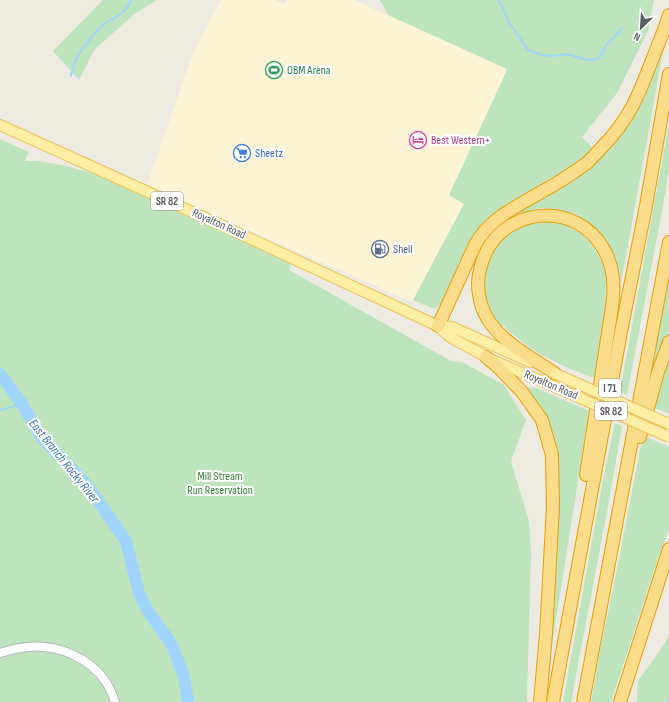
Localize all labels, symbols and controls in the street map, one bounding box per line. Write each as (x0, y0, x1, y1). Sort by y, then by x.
north arrow (621, 8, 661, 48)
text: N (631, 29, 642, 44)
sports icon: OBM Arena (264, 60, 284, 80)
place label: OBM Arena (287, 63, 331, 78)
hotel icon: Best Western+ (408, 130, 428, 150)
place label: Best Western+ (431, 133, 491, 148)
supermarket icon: Sheetz (232, 143, 252, 163)
place label: Sheetz (255, 146, 284, 161)
road number: SR 82 (151, 192, 183, 210)
street label: Royalton Road (190, 206, 248, 242)
fuel station icon: Shell (370, 239, 390, 259)
place label: Shell (393, 242, 413, 257)
street label: Royalton Road (522, 367, 580, 403)
road number: I 71 (599, 379, 621, 397)
road number: SR 82 (595, 402, 627, 420)
water label: East Branch Rocky River (25, 416, 103, 507)
park label: Mill Stream Run Reservation (187, 469, 253, 498)

